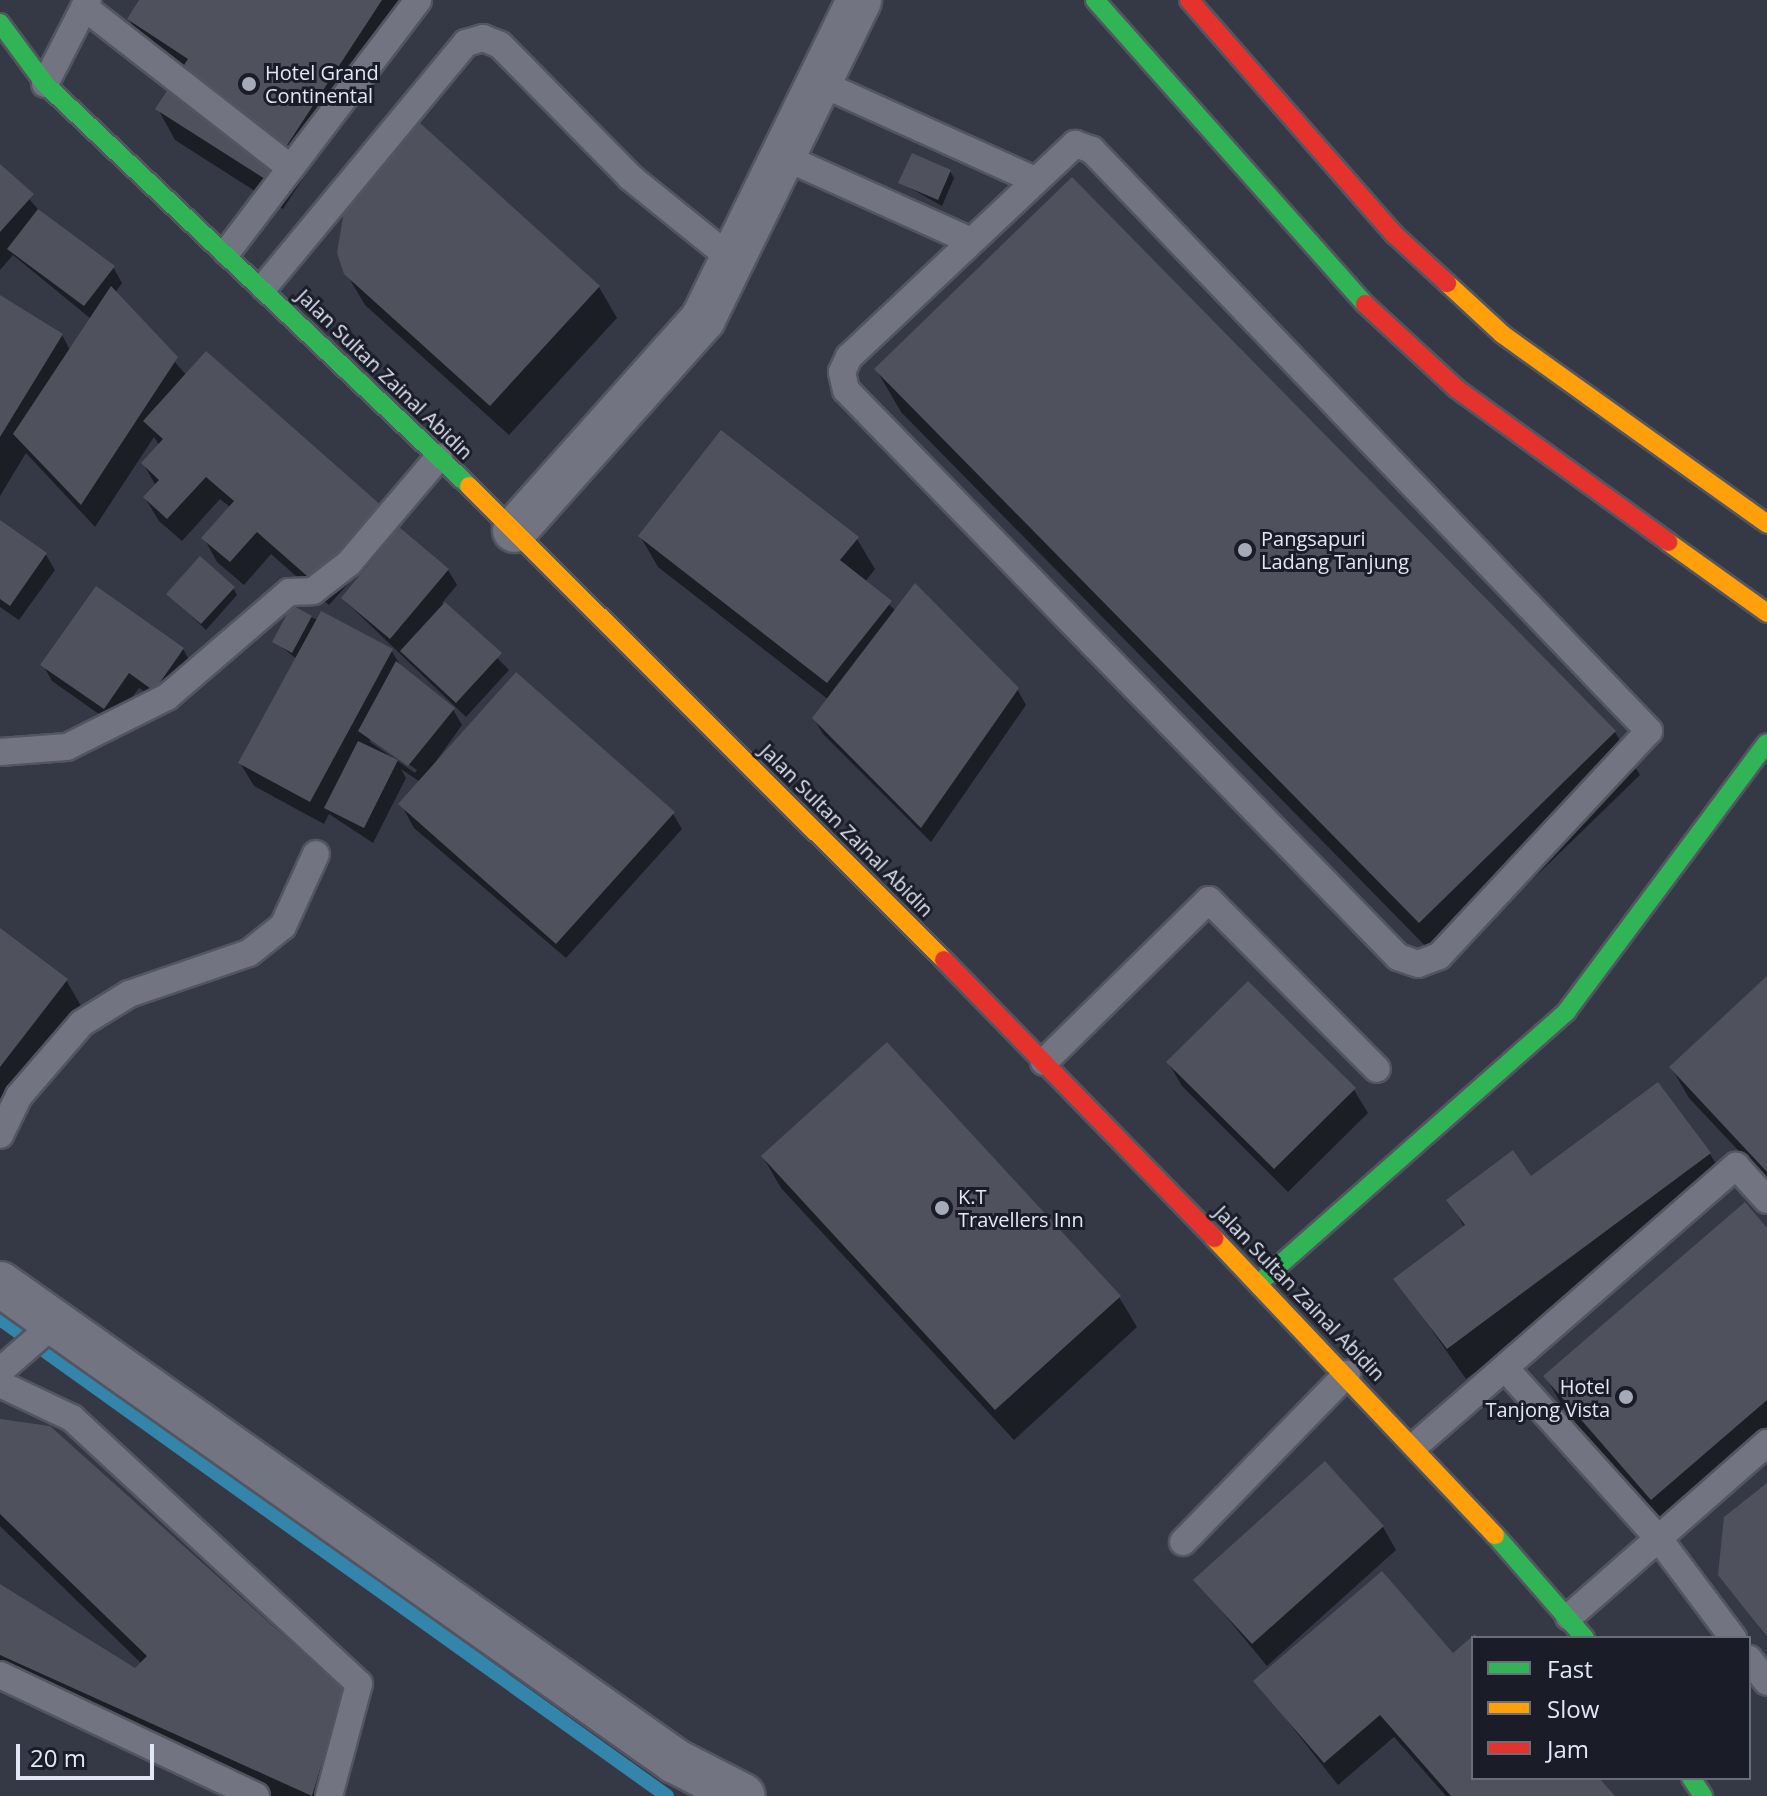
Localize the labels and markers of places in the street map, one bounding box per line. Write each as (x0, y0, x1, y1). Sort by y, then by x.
place label: Hotel Grand Continental (265, 60, 379, 107)
marker: Hotel Grand Continental (240, 75, 258, 93)
place label: Pangsapuri Ladang Tanjung (1261, 526, 1409, 573)
marker: Pangsapuri Ladang Tanjung (1236, 541, 1254, 559)
place label: K.T Travellers Inn (958, 1184, 1084, 1231)
marker: K.T Travellers Inn (933, 1199, 951, 1217)
place label: Hotel Tanjong Vista (1485, 1374, 1610, 1421)
marker: Hotel Tanjong Vista (1617, 1388, 1635, 1406)

